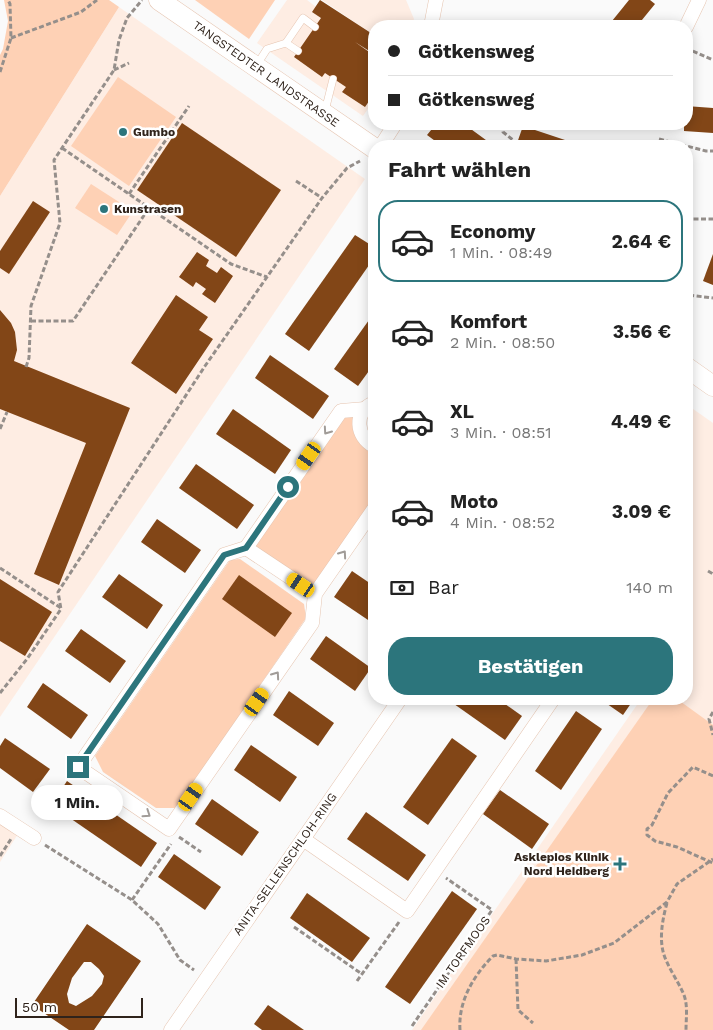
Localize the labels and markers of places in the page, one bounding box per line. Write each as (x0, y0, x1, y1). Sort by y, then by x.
place label: Gumbo (133, 125, 175, 139)
marker: Gumbo (117, 126, 129, 138)
place label: Kunstrasen (114, 202, 182, 216)
marker: Kunstrasen (98, 203, 110, 215)
place label: Asklepios Klinik Nord Heidberg (514, 850, 610, 878)
marker: Asklepios Klinik Nord Heidberg (613, 857, 627, 871)

